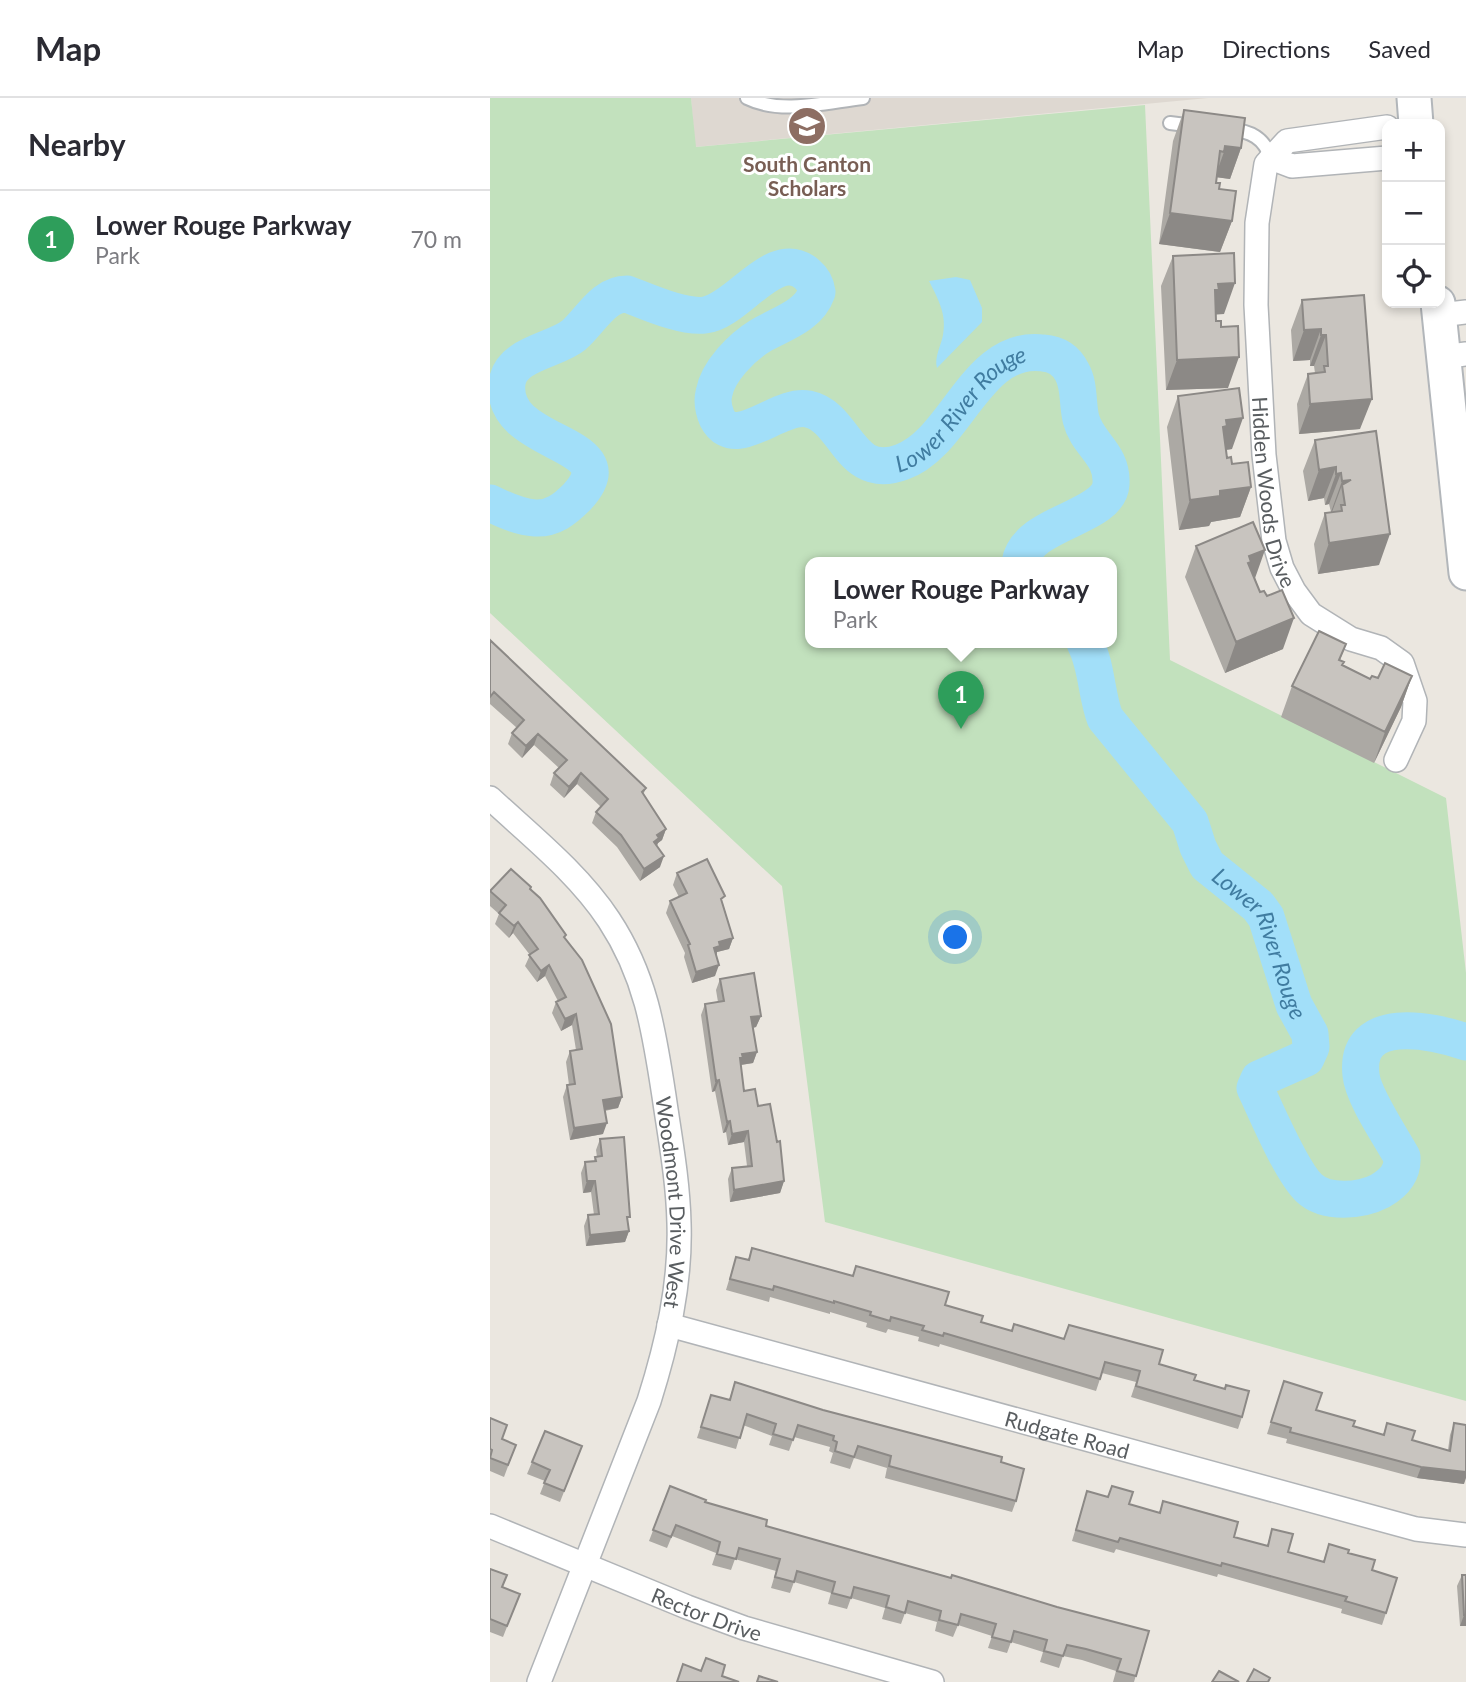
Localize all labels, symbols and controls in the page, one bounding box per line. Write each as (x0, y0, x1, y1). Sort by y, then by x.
text: Map (35, 28, 101, 68)
text: Map (1137, 34, 1184, 63)
text: Directions (1222, 34, 1330, 63)
text: Saved (1368, 34, 1431, 63)
school or university icon: South Canton Scholars (786, 105, 828, 147)
map controls (1382, 119, 1445, 308)
button: + (1382, 119, 1445, 182)
text: Nearby (28, 126, 126, 162)
place label: South Canton Scholars (743, 151, 871, 200)
button: − (1382, 182, 1445, 245)
text: Lower Rouge Parkway (95, 209, 351, 241)
text: 1 (44, 225, 58, 253)
text: 70 m (411, 225, 462, 253)
text: Park (95, 241, 140, 269)
button: locate (1382, 245, 1445, 308)
water label: Lower River Rouge (891, 339, 1029, 477)
street label: Hidden Woods Drive (1248, 396, 1302, 591)
popup (805, 557, 1117, 648)
text: Lower Rouge Parkway (833, 573, 1089, 605)
text: Park (833, 605, 878, 633)
pin: 1 (938, 671, 984, 729)
water label: Lower River Rouge (1207, 861, 1313, 1024)
your location (938, 920, 972, 954)
street label: Woodmont Drive West (652, 1095, 692, 1311)
street label: Rudgate Road (1002, 1405, 1132, 1463)
street label: Rector Drive (648, 1581, 765, 1645)

